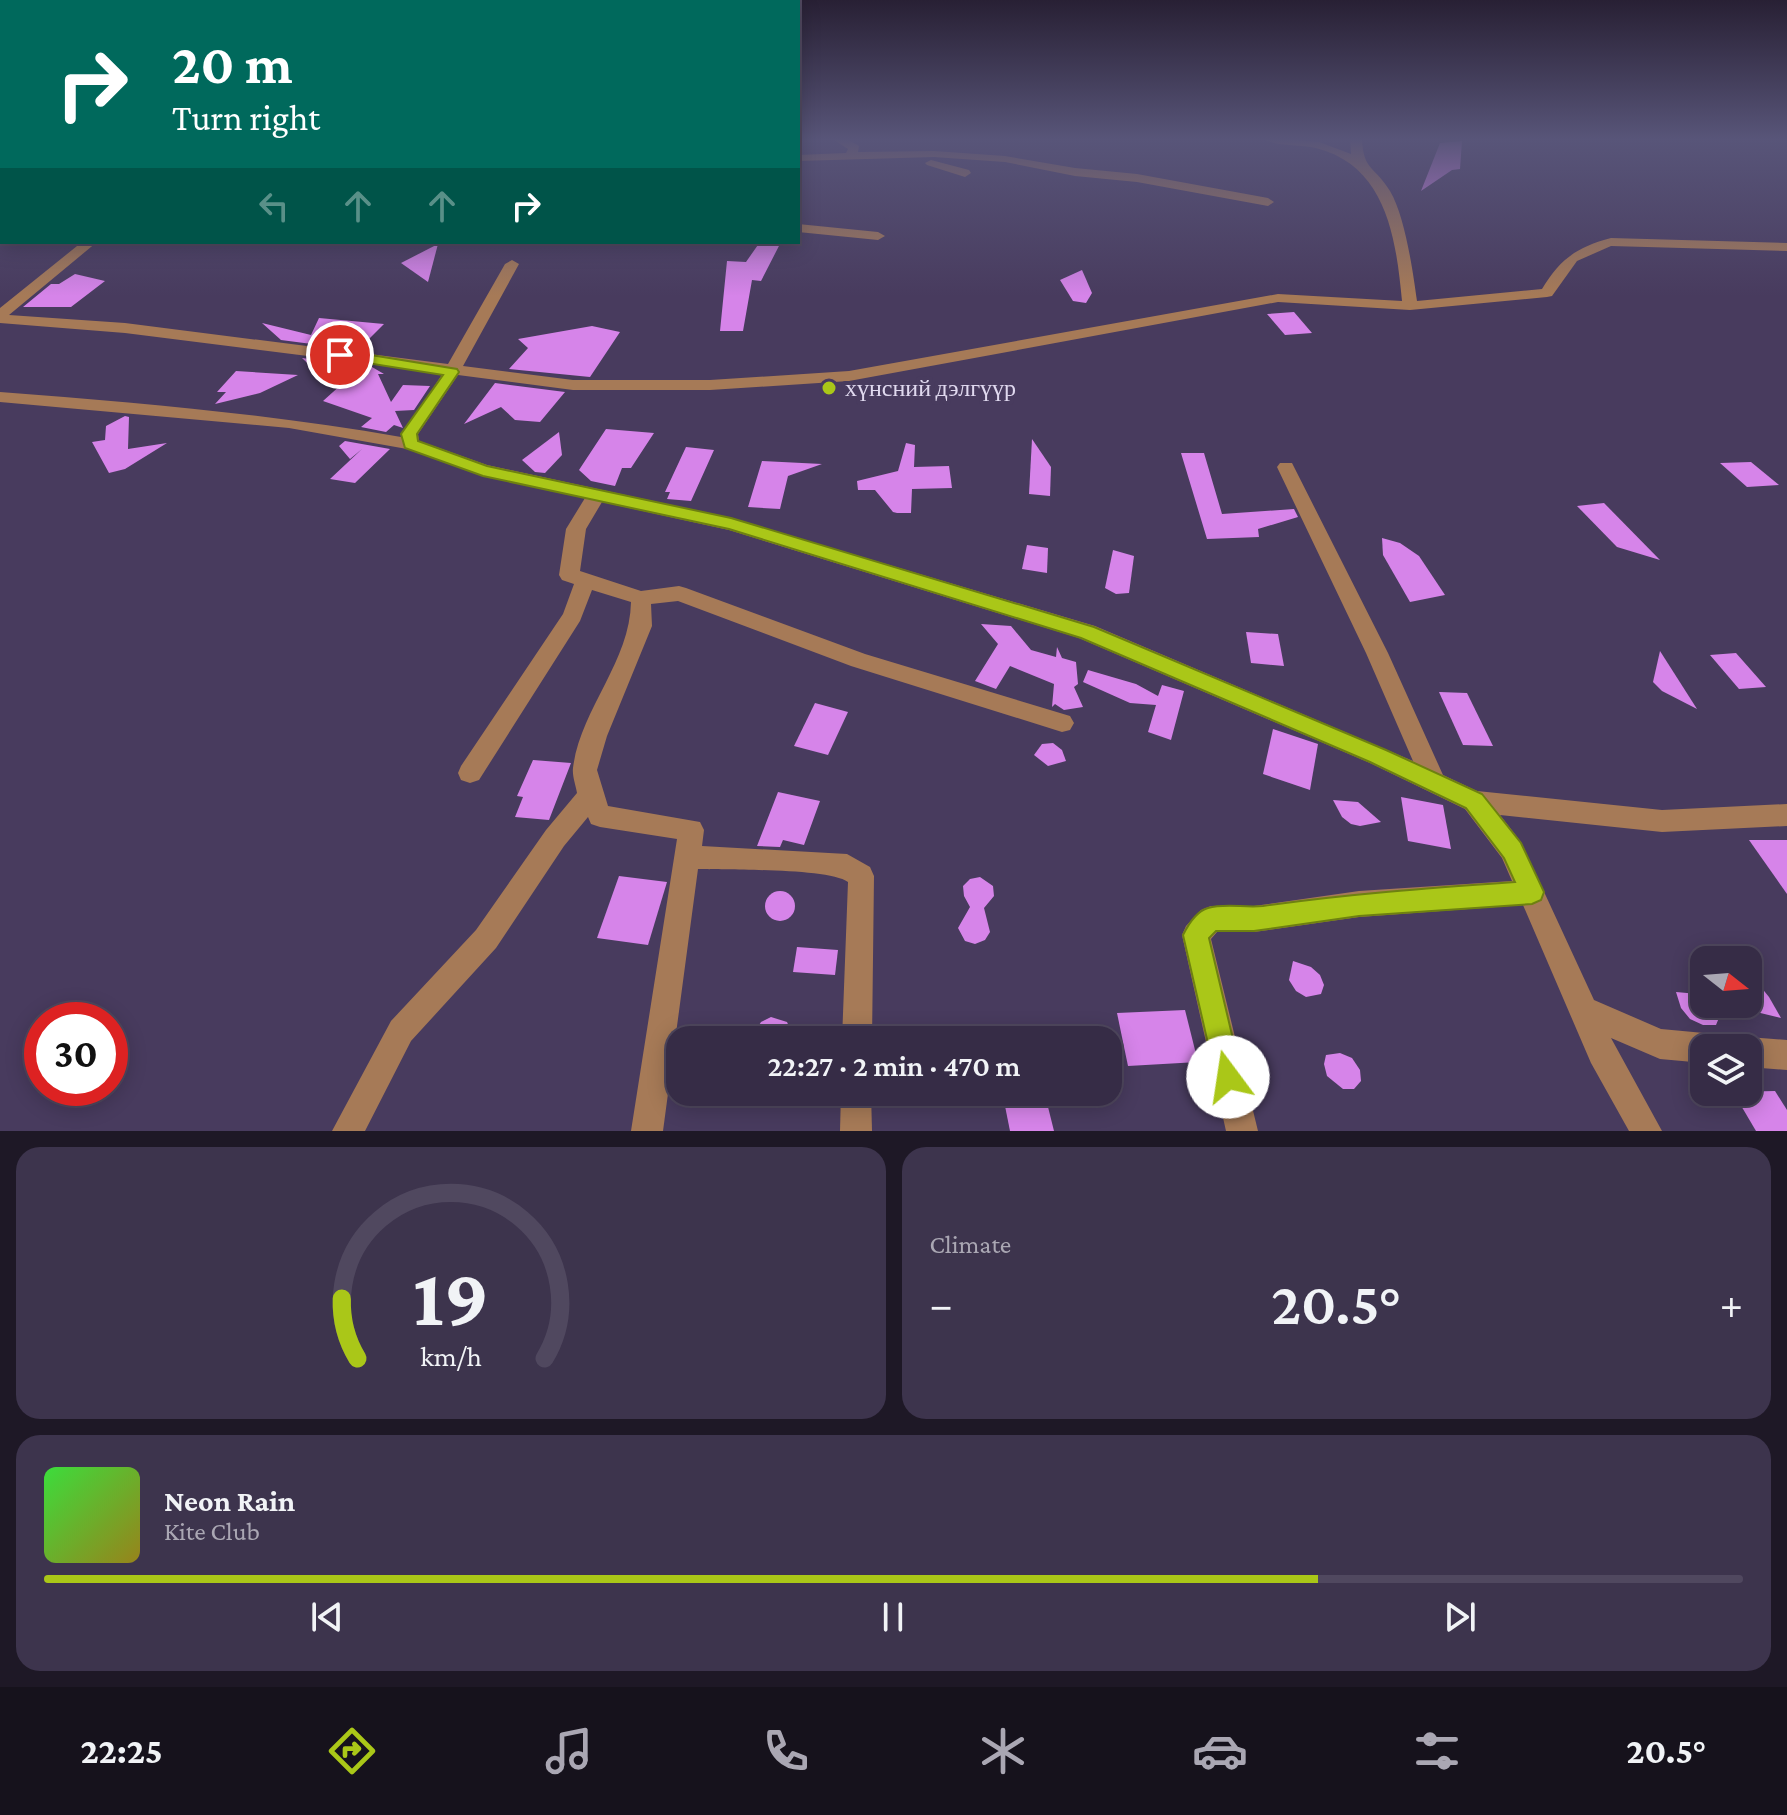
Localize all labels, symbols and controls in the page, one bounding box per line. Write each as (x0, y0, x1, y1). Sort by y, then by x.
icon: right (40, 32, 144, 136)
text: 20 m (172, 33, 293, 95)
text: Turn right (172, 98, 320, 138)
icon: left (252, 184, 296, 228)
icon: ahead (336, 184, 380, 228)
icon: ahead (420, 184, 464, 228)
icon: right (504, 184, 548, 228)
pin (306, 321, 374, 389)
icon: arrive (318, 333, 362, 377)
place label: хүнсний дэлгүүр (845, 374, 1016, 401)
marker: хүнсний дэлгүүр (820, 379, 838, 397)
north arrow (1690, 946, 1762, 1018)
map controls (1690, 946, 1762, 1106)
speed limit sign: 30 (24, 1002, 128, 1106)
button: layers (1690, 1034, 1762, 1106)
position arrow (1186, 1035, 1270, 1119)
text: 22:27 · 2 min · 470 m (767, 1049, 1021, 1082)
text: Climate (930, 1230, 1011, 1259)
text: 19 (412, 1250, 489, 1343)
text: 20.5° (1271, 1270, 1401, 1337)
text: − (930, 1280, 953, 1328)
text: + (1720, 1280, 1743, 1328)
text: km/h (420, 1340, 482, 1372)
text: Neon Rain (164, 1484, 295, 1517)
text: Kite Club (164, 1517, 260, 1546)
icon: previous (305, 1595, 349, 1639)
icon: pause (871, 1595, 915, 1639)
icon: next (1438, 1595, 1482, 1639)
icon: directions (324, 1723, 380, 1779)
icon: music (541, 1723, 597, 1779)
icon: phone (758, 1723, 814, 1779)
icon: climate (975, 1723, 1031, 1779)
icon: car (1192, 1723, 1248, 1779)
icon: filters (1409, 1723, 1465, 1779)
text: 22:25 (81, 1731, 163, 1771)
text: 20.5° (1626, 1731, 1706, 1771)

